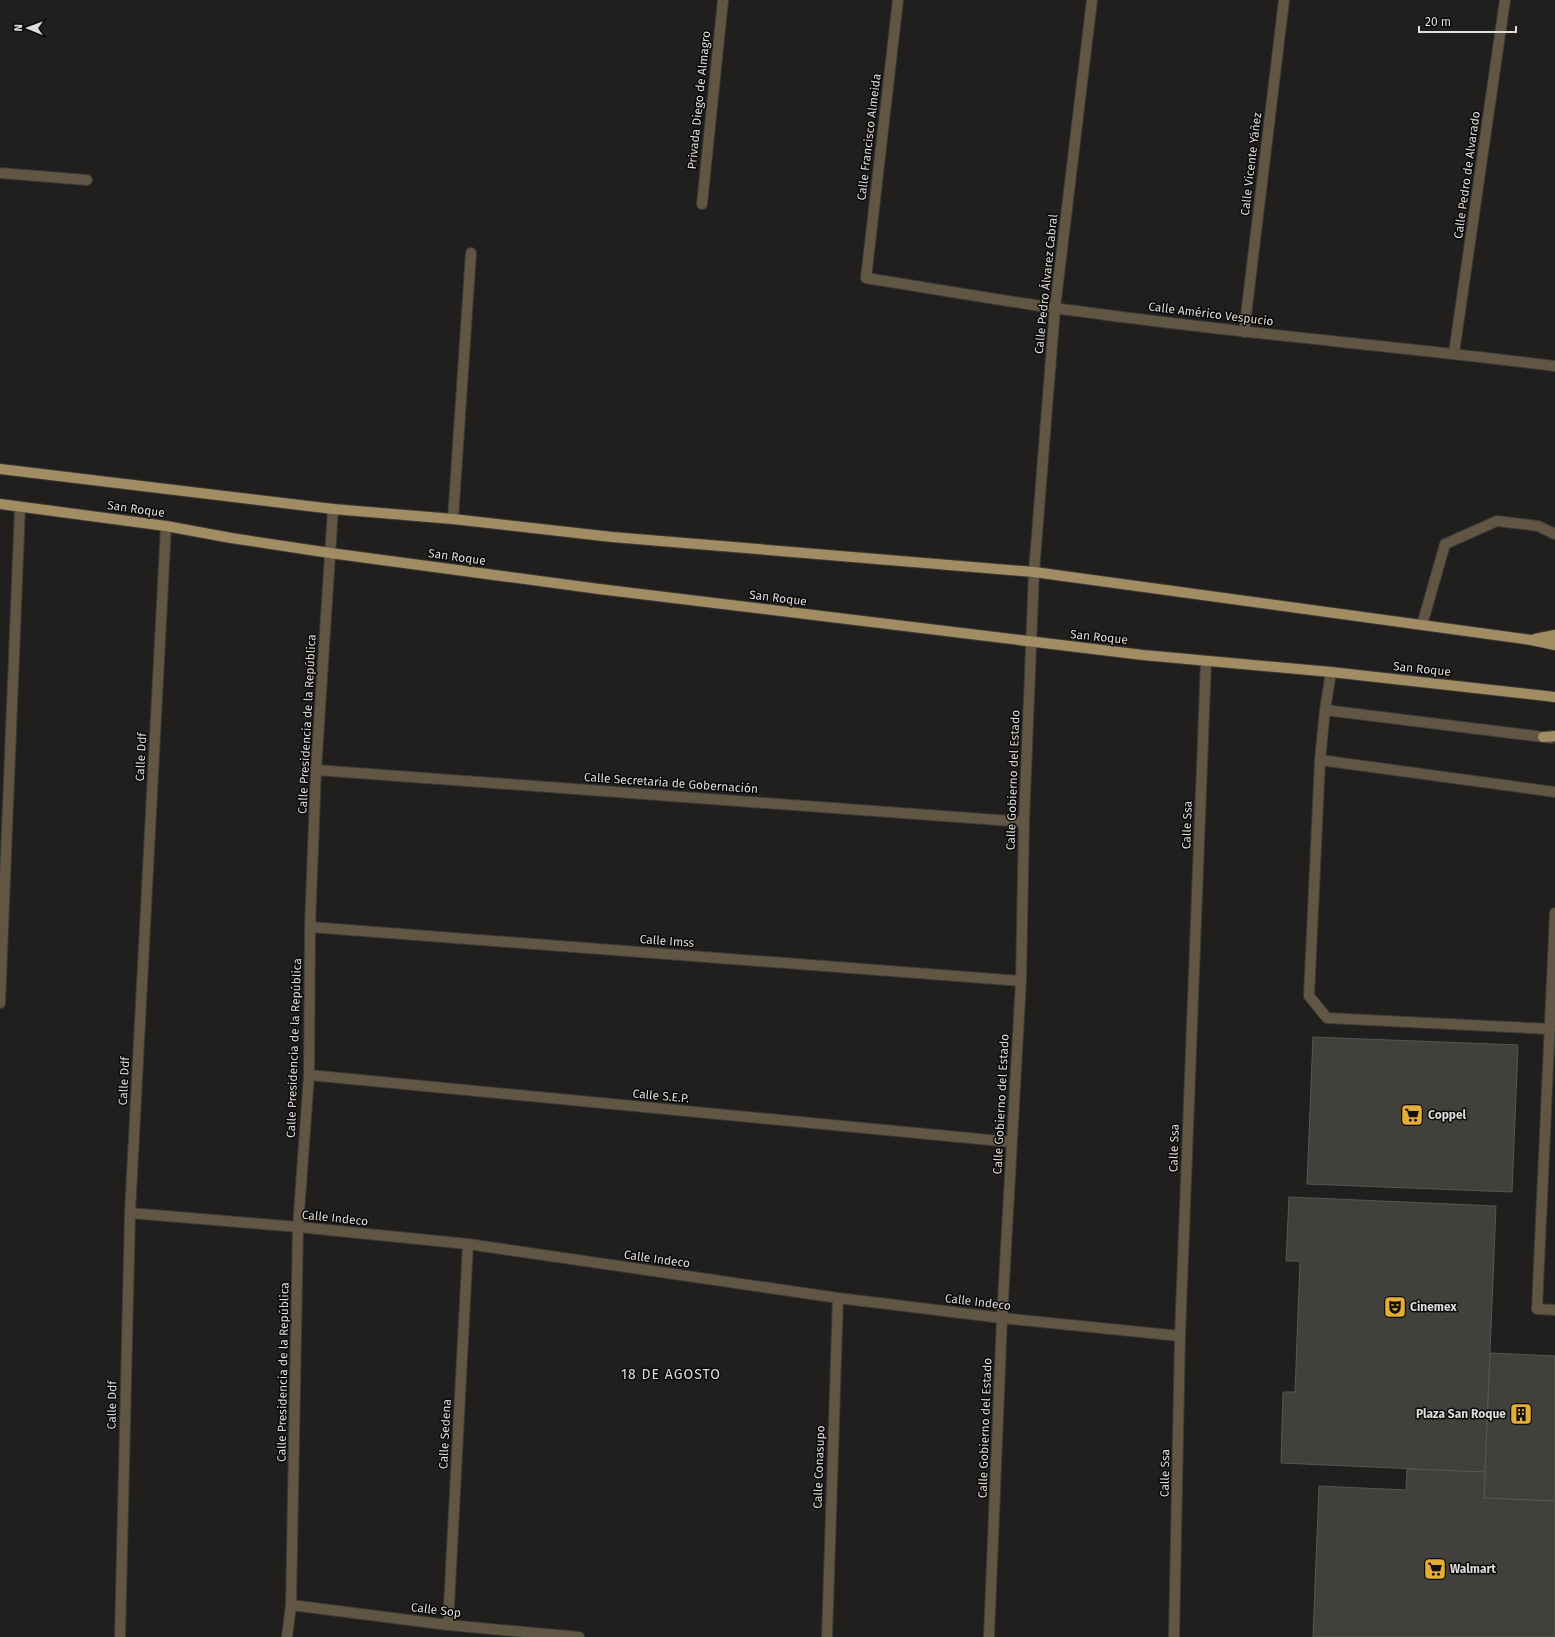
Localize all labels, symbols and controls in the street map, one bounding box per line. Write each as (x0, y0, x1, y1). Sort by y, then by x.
north arrow (8, 8, 48, 48)
scale bar (1419, 8, 1516, 34)
text: 20 m (1425, 15, 1451, 29)
text: N (12, 24, 25, 32)
street label: Privada Diego de Almagro (685, 30, 713, 170)
street label: Calle Francisco Almeida (854, 73, 884, 201)
street label: Calle Pedro de Alvarado (1451, 110, 1483, 240)
street label: Calle Vicente Yáñez (1238, 112, 1264, 216)
street label: Calle Pedro Álvarez Cabral (1031, 213, 1060, 355)
street label: Calle Américo Vespucio (1148, 299, 1274, 329)
street label: San Roque (106, 498, 166, 520)
street label: San Roque (427, 546, 487, 568)
street label: San Roque (748, 588, 808, 608)
street label: San Roque (1069, 627, 1129, 647)
street label: Calle Presidencia de la República (295, 634, 319, 814)
street label: San Roque (1392, 659, 1452, 679)
street label: Calle Gobierno del Estado (1004, 710, 1022, 850)
street label: Calle Ddf (133, 731, 149, 782)
street label: Calle Secretaria de Gobernación (584, 770, 758, 796)
street label: Calle Ssa (1179, 801, 1195, 849)
street label: Calle Imss (639, 932, 695, 950)
street label: Calle Presidencia de la República (284, 958, 304, 1138)
street label: Calle Gobierno del Estado (990, 1033, 1012, 1175)
street label: Calle Ddf (116, 1055, 132, 1106)
street label: Calle S.E.P. (632, 1087, 690, 1105)
supermarket icon: Coppel (1399, 1102, 1425, 1128)
place label: Coppel (1428, 1108, 1467, 1122)
street label: Calle Ssa (1166, 1124, 1182, 1172)
street label: Calle Indeco (301, 1208, 369, 1228)
street label: Calle Indeco (623, 1247, 691, 1271)
street label: Calle Presidencia de la República (274, 1282, 292, 1462)
street label: Calle Indeco (944, 1291, 1012, 1313)
theatre icon: Cinemex (1382, 1294, 1408, 1320)
place label: Cinemex (1410, 1300, 1457, 1314)
street label: Calle Gobierno del Estado (976, 1358, 994, 1498)
district label: 18 DE AGOSTO (621, 1366, 721, 1383)
street label: Calle Ddf (105, 1380, 119, 1429)
street label: Calle Sedena (436, 1399, 454, 1469)
building icon: Plaza San Roque (1508, 1401, 1534, 1427)
place label: Plaza San Roque (1416, 1407, 1506, 1421)
street label: Calle Conasupo (811, 1425, 827, 1509)
street label: Calle Ssa (1158, 1449, 1172, 1497)
supermarket icon: Walmart (1422, 1556, 1448, 1582)
place label: Walmart (1450, 1562, 1496, 1576)
street label: Calle Sop (410, 1600, 462, 1620)

